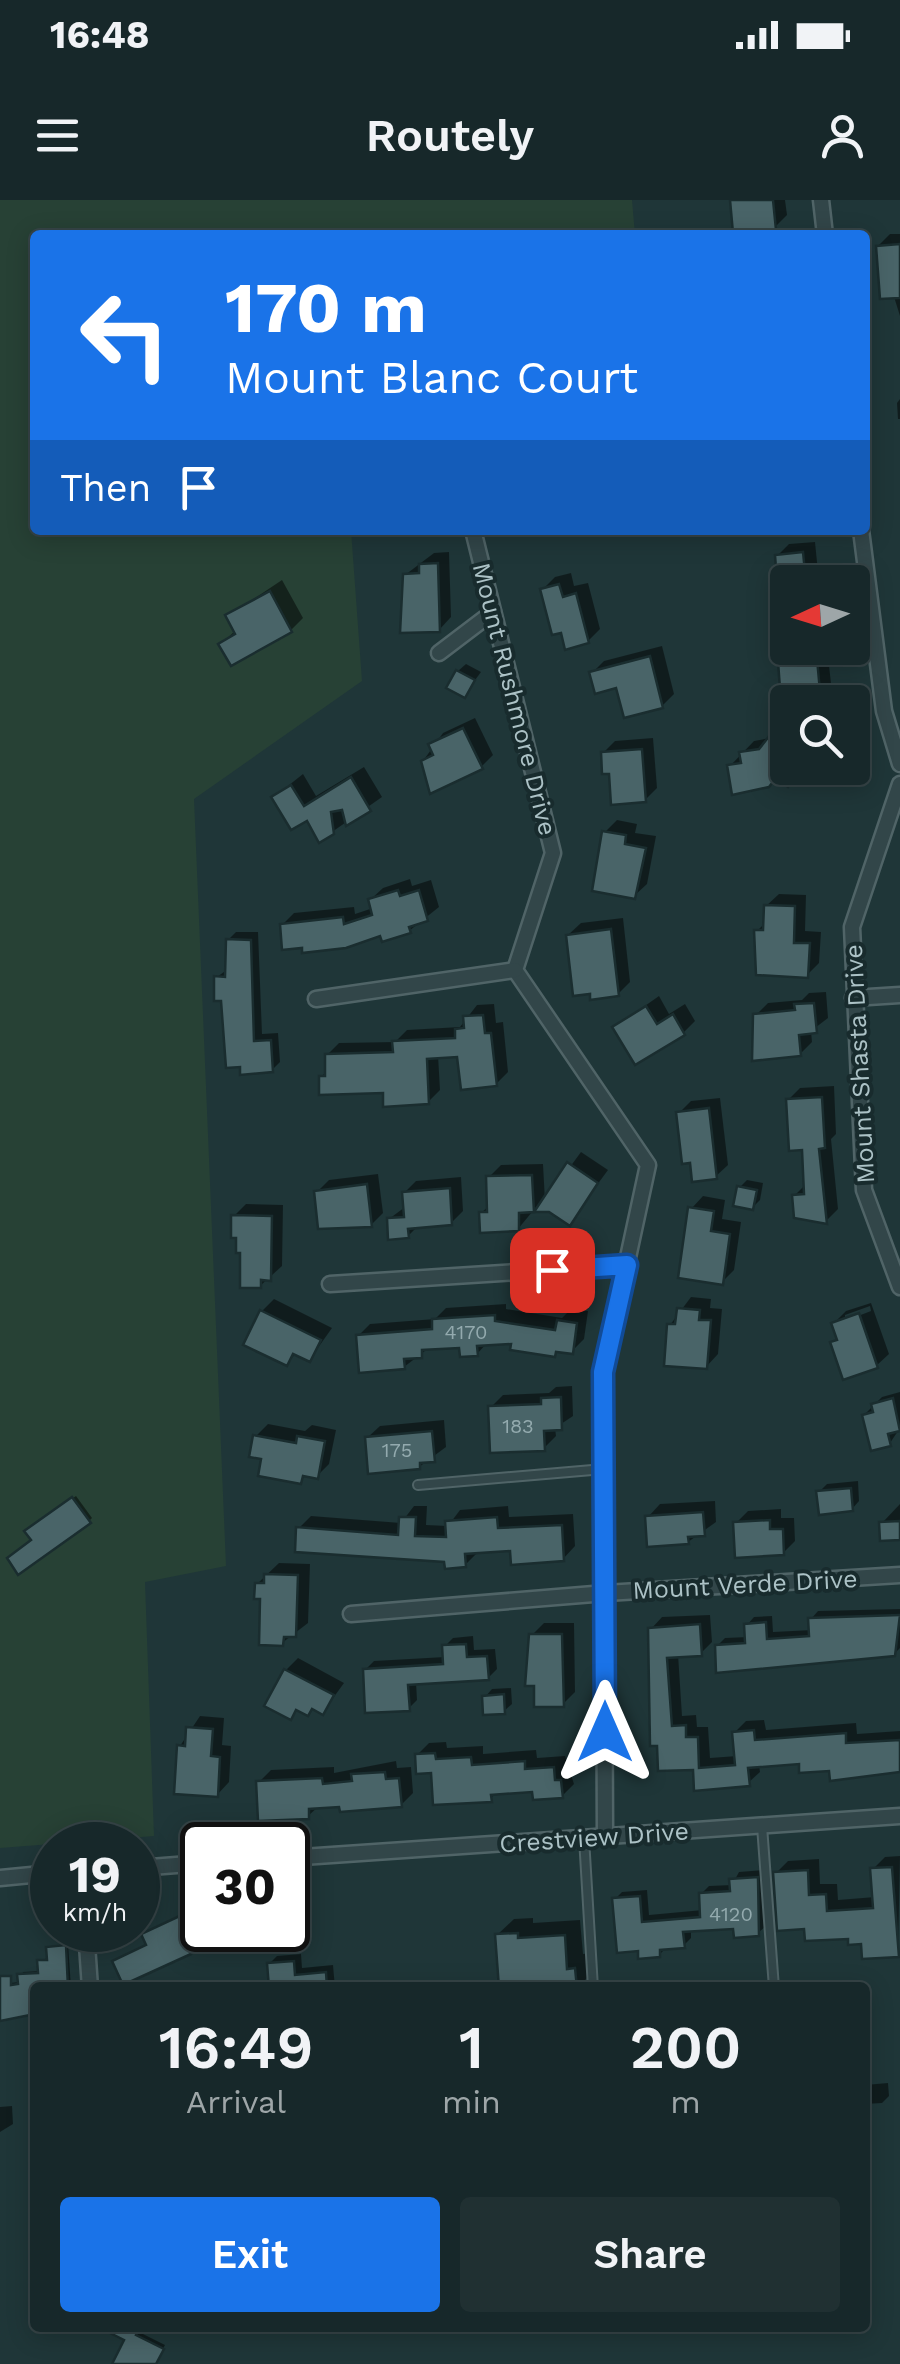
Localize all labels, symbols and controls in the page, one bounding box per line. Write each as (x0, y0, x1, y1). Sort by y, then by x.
text: 16:48 (50, 13, 150, 57)
icon: menu (30, 108, 85, 163)
icon: person (815, 108, 870, 163)
text: Routely (366, 109, 534, 162)
text: 170 m (225, 267, 427, 349)
icon: left (60, 270, 190, 400)
text: Mount Blanc Court (225, 351, 638, 404)
icon: arrive (171, 460, 226, 515)
text: Then (60, 466, 151, 510)
street label: Mount Rushmore Drive (467, 560, 562, 839)
north arrow (770, 565, 870, 665)
map controls (770, 565, 870, 785)
button: search (770, 685, 870, 785)
street label: Mount Shasta Drive (839, 944, 880, 1184)
pin (510, 1228, 595, 1313)
icon: arrive (525, 1243, 580, 1298)
house number: 4170 (445, 1320, 487, 1344)
house number: 183 (502, 1414, 534, 1438)
house number: 175 (382, 1438, 412, 1462)
street label: Mount Verde Drive (632, 1564, 858, 1605)
position arrow (553, 1680, 657, 1784)
street label: Crestview Drive (498, 1816, 690, 1859)
speed limit sign: 30 (180, 1822, 310, 1952)
text: 19 (69, 1845, 121, 1904)
text: km/h (63, 1898, 127, 1927)
house number: 4120 (709, 1902, 753, 1926)
text: 16:49 (159, 2012, 313, 2083)
text: 1 (459, 2012, 484, 2083)
text: 200 (630, 2012, 741, 2083)
text: Arrival (186, 2083, 286, 2121)
text: min (442, 2083, 501, 2121)
text: m (670, 2083, 701, 2121)
button: Exit (60, 2197, 440, 2312)
button: Share (460, 2197, 840, 2312)

